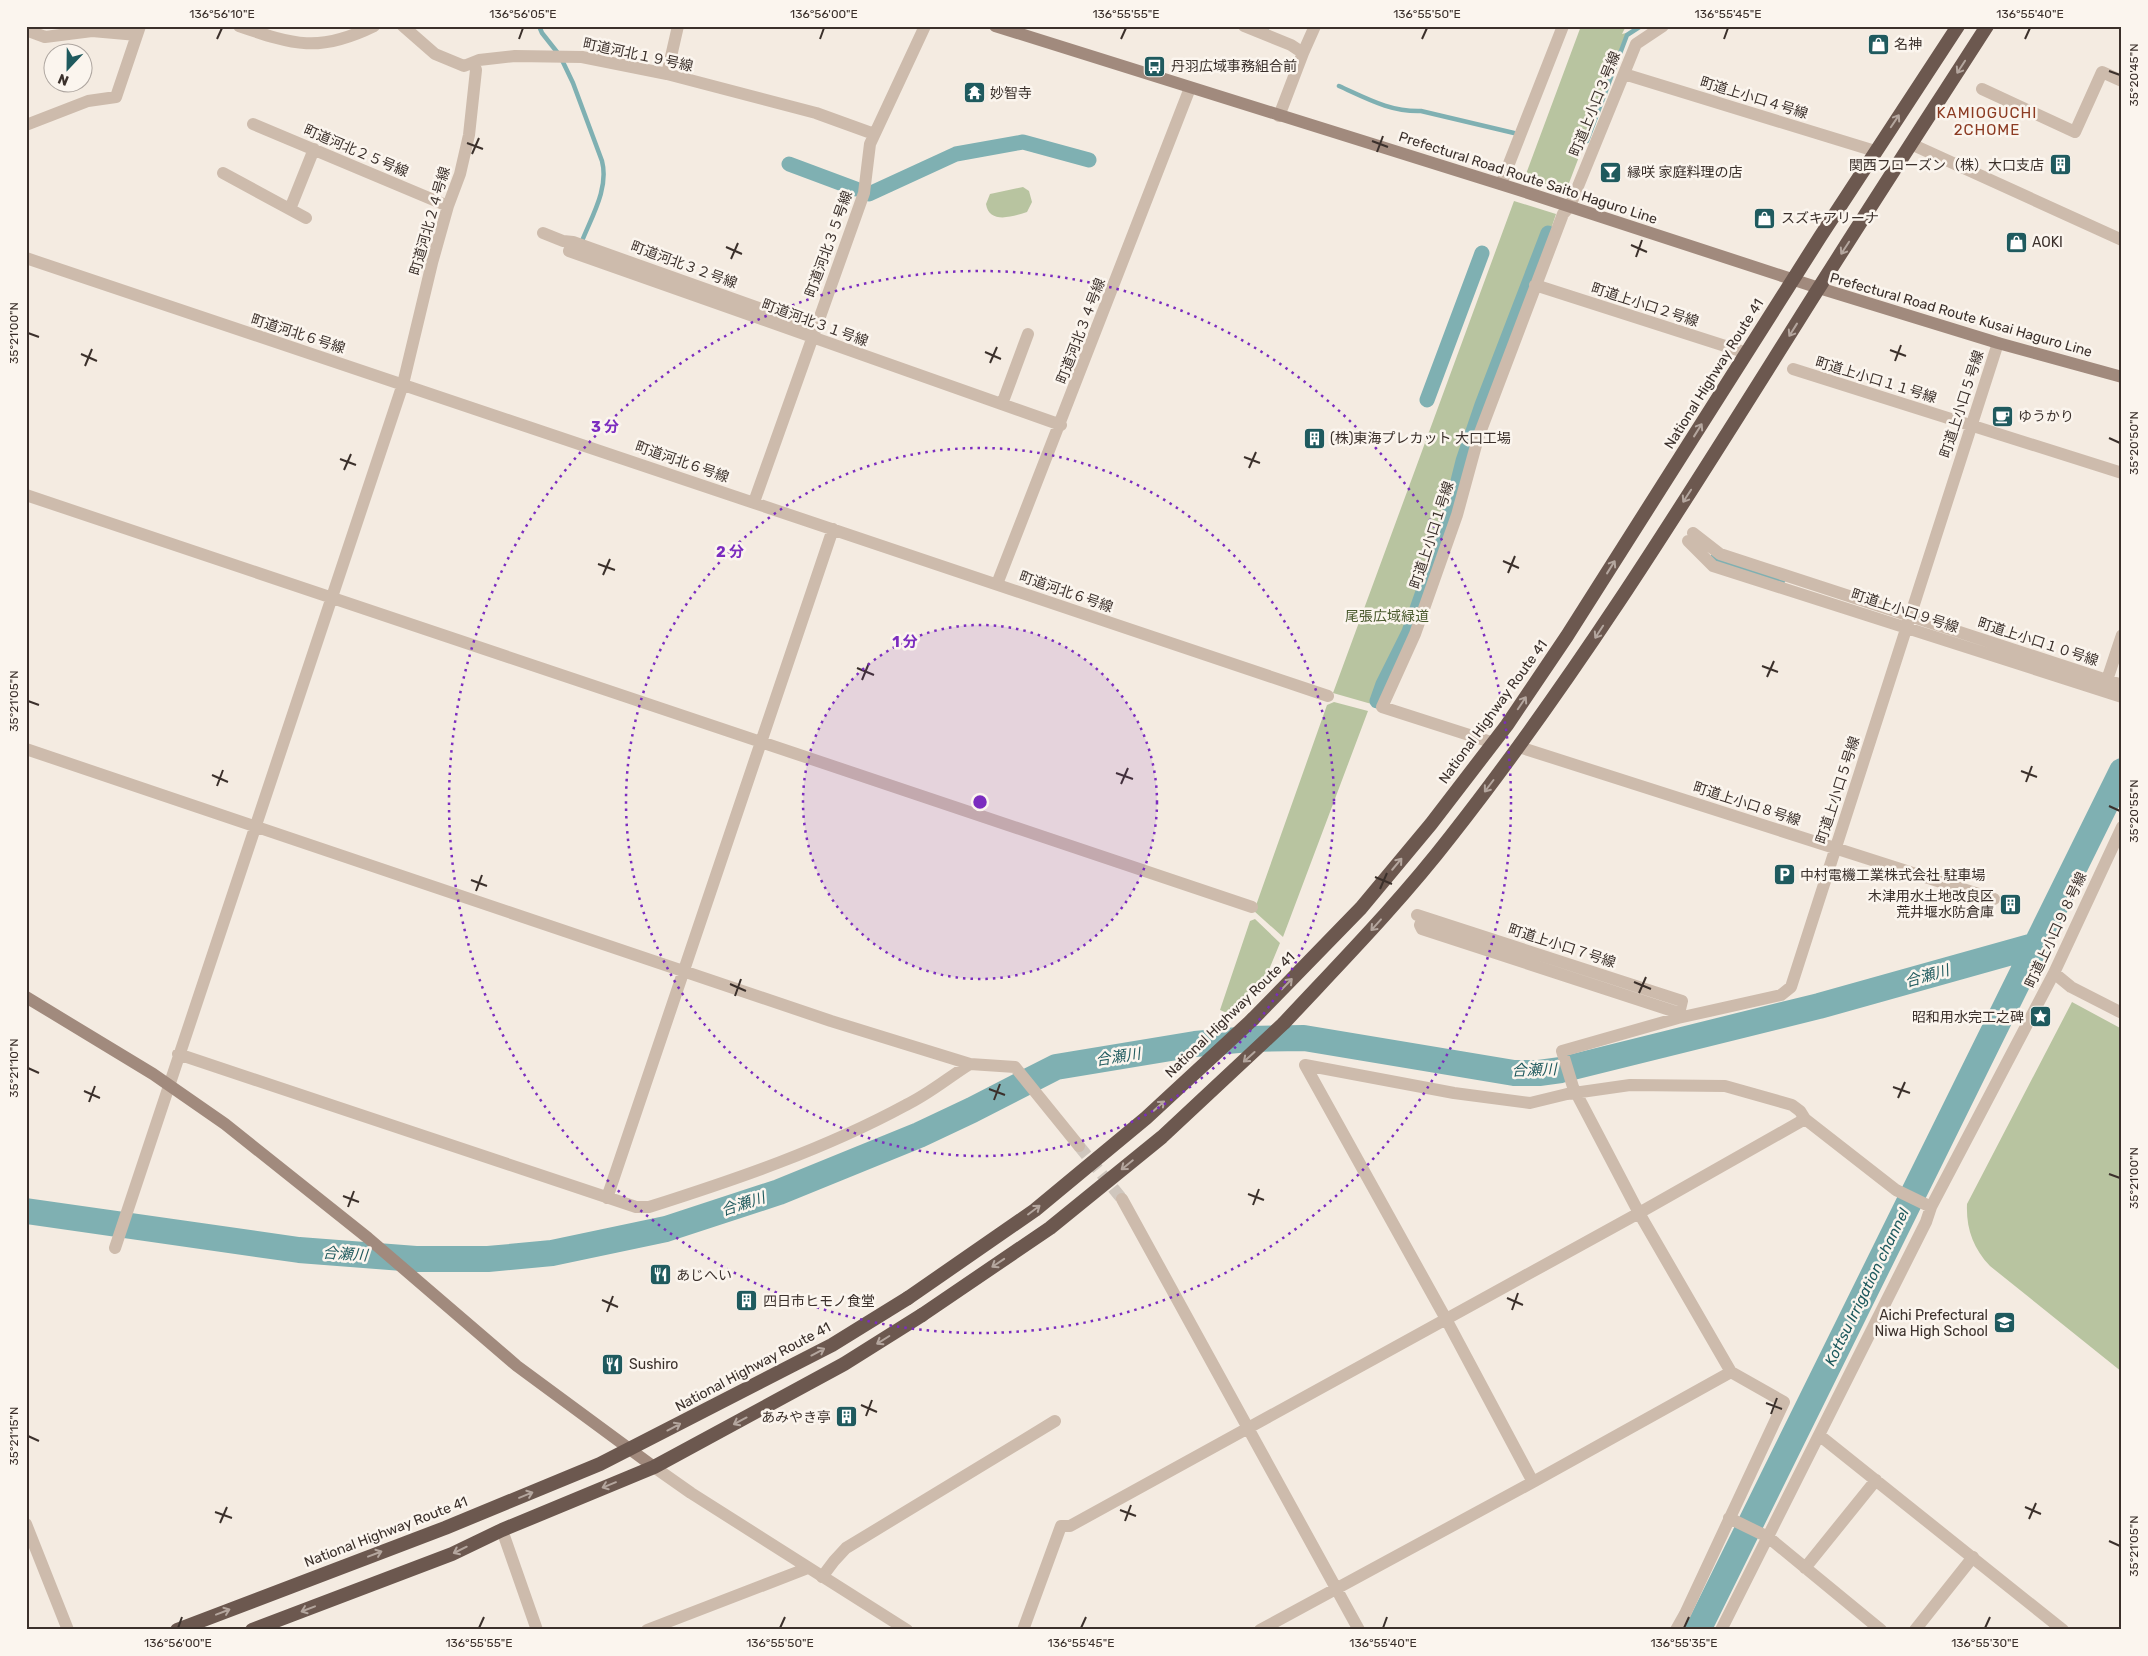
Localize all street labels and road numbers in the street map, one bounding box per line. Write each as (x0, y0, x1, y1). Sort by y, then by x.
street label: 町道河北１９号線 (581, 35, 695, 75)
street label: 町道上小口３号線 (1566, 49, 1624, 159)
street label: 町道上小口４号線 (1698, 73, 1810, 123)
street label: 町道河北２５号線 (301, 121, 411, 181)
street label: Prefectural Road Route Saito Haguro Line (1397, 128, 1660, 228)
street label: 町道河北２４号線 (406, 165, 454, 277)
street label: 町道河北３５号線 (802, 188, 856, 300)
street label: 町道河北３２号線 (628, 238, 740, 292)
street label: Prefectural Road Route Kusai Haguro Line (1828, 269, 2094, 361)
street label: 町道河北３４号線 (1053, 276, 1109, 386)
street label: 町道上小口２号線 (1589, 280, 1701, 330)
street label: 町道河北３１号線 (759, 296, 871, 350)
street label: National Highway Route 41 (1661, 296, 1767, 452)
street label: 町道河北６号線 (249, 311, 347, 357)
street label: 町道上小口５号線 (1937, 348, 1987, 460)
street label: 町道上小口１１号線 (1813, 353, 1939, 407)
street label: 町道河北６号線 (633, 438, 731, 486)
street label: 町道上小口１号線 (1407, 479, 1457, 591)
street label: 町道河北６号線 (1017, 568, 1115, 616)
street label: 町道上小口９号線 (1849, 586, 1961, 636)
street label: 町道上小口１０号線 (1975, 614, 2101, 670)
street label: National Highway Route 41 (1435, 637, 1551, 787)
street label: 町道上小口５号線 (1813, 734, 1863, 846)
street label: 町道上小口８号線 (1691, 779, 1803, 829)
street label: 町道上小口９８号線 (2022, 869, 2090, 991)
street label: 町道上小口７号線 (1506, 921, 1618, 971)
street label: National Highway Route 41 (1162, 949, 1298, 1081)
street label: National Highway Route 41 (672, 1319, 834, 1415)
street label: National Highway Route 41 (302, 1493, 470, 1571)

